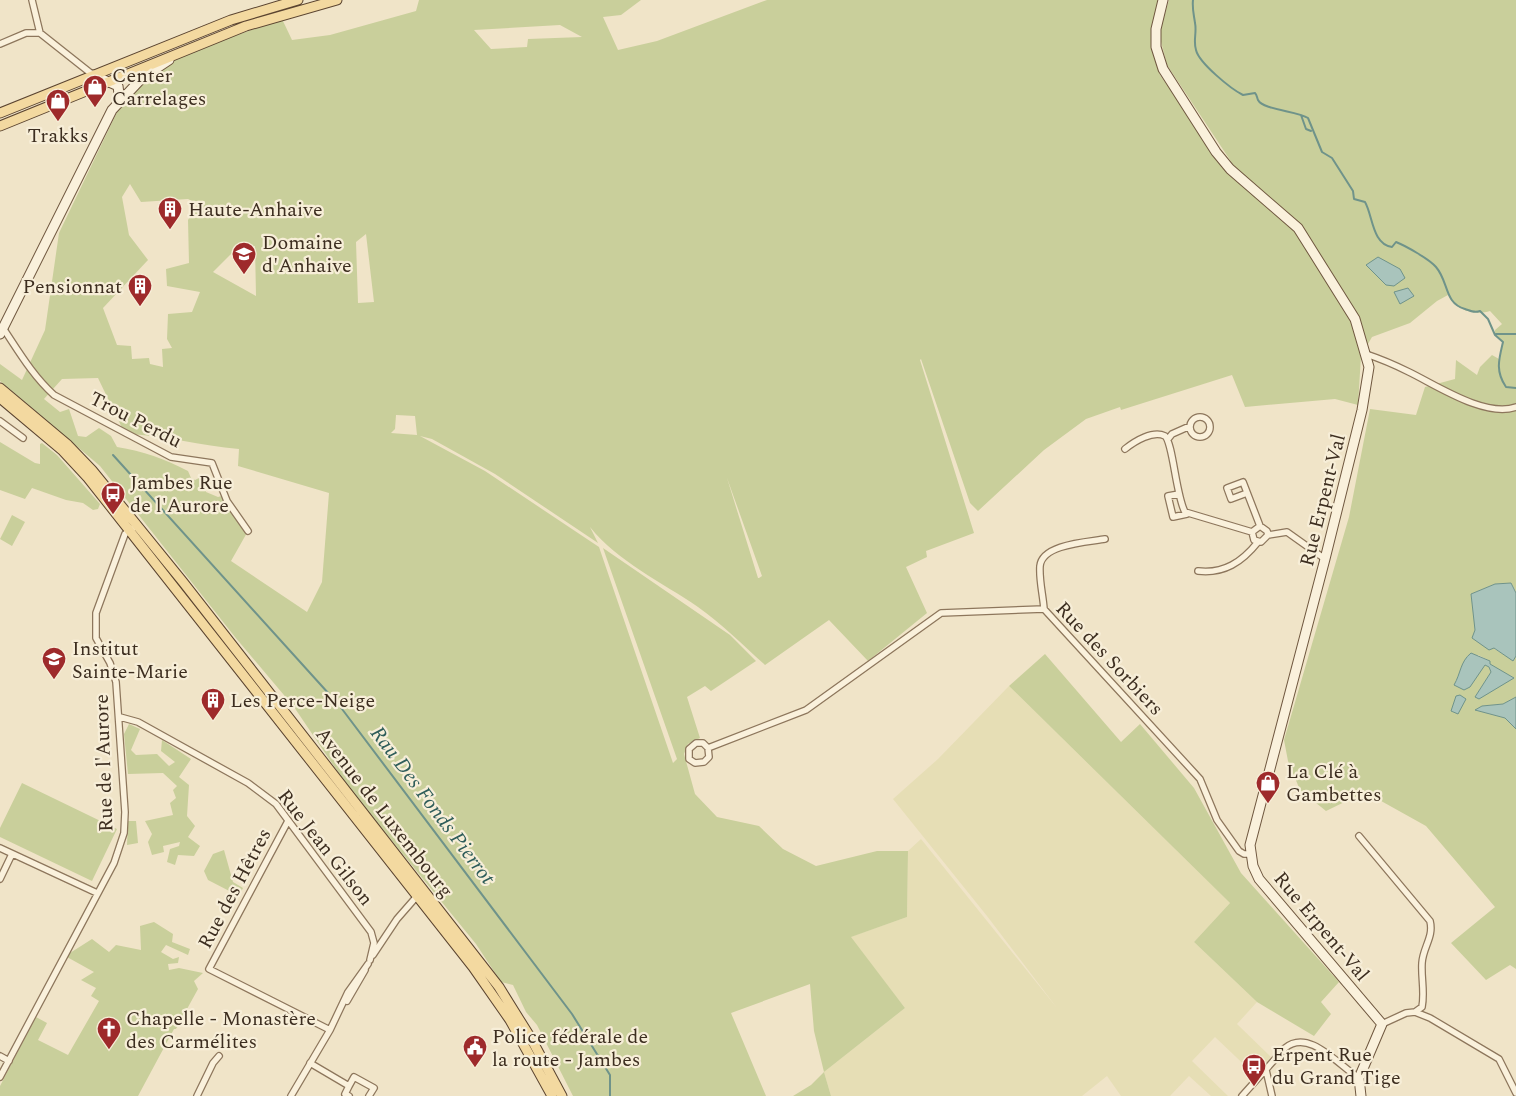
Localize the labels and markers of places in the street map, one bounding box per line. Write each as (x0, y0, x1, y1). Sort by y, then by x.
place label: Center Carrelages (112, 61, 206, 114)
shop icon: Center Carrelages (82, 74, 108, 108)
shop icon: Trakks (45, 88, 71, 122)
place label: Trakks (27, 121, 89, 151)
place label: Haute-Anhaive (188, 195, 323, 225)
building icon: Haute-Anhaive (157, 196, 183, 230)
place label: Domaine d'Anhaive (262, 228, 352, 281)
school or university icon: Domaine d'Anhaive (231, 241, 257, 275)
place label: Pensionnat (23, 272, 122, 302)
building icon: Pensionnat (127, 273, 153, 307)
place label: Jambes Rue de l'Aurore (130, 468, 233, 521)
bus stop icon: Jambes Rue de l'Aurore (100, 481, 126, 515)
place label: Institut Sainte-Marie (72, 634, 188, 687)
school or university icon: Institut Sainte-Marie (41, 646, 67, 680)
place label: Les Perce-Neige (230, 686, 375, 716)
building icon: Les Perce-Neige (200, 687, 226, 721)
place label: La Clé à Gambettes (1286, 757, 1382, 810)
shop icon: La Clé à Gambettes (1255, 770, 1281, 804)
place label: Chapelle - Monastère des Carmélites (126, 1004, 316, 1057)
church icon: Chapelle - Monastère des Carmélites (96, 1016, 122, 1050)
place label: Police fédérale de la route - Jambes (492, 1022, 648, 1075)
public building icon: Police fédérale de la route - Jambes (462, 1034, 488, 1068)
place label: Erpent Rue du Grand Tige (1272, 1040, 1401, 1093)
bus stop icon: Erpent Rue du Grand Tige (1241, 1053, 1267, 1087)

